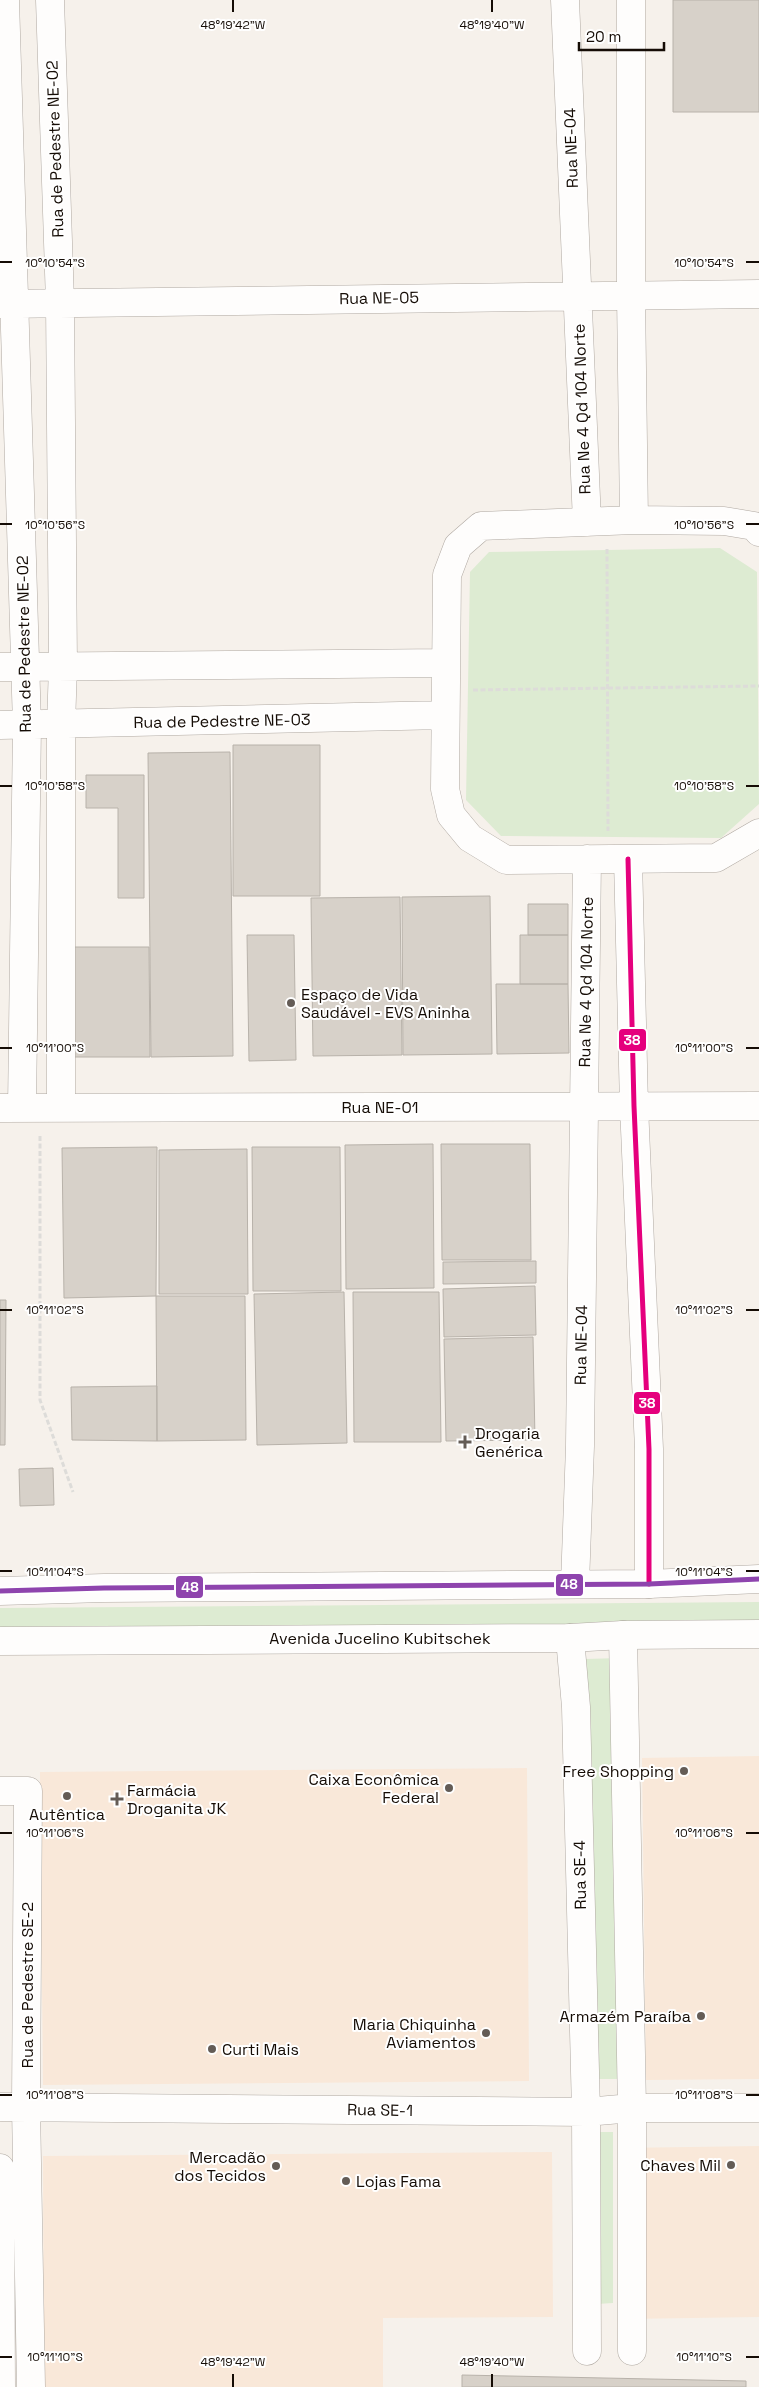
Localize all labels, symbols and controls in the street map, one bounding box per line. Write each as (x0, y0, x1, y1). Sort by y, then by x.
text: 48°19'42"W (201, 17, 266, 33)
text: 48°19'40"W (459, 17, 525, 33)
scale bar (579, 20, 664, 52)
text: 20 m (586, 27, 621, 46)
street label: Rua de Pedestre NE-02 (41, 60, 69, 238)
street label: Rua NE-04 (559, 108, 583, 188)
text: 10°10'54"S (25, 255, 85, 271)
text: 10°10'54"S (674, 255, 734, 271)
street label: Rua NE-05 (339, 287, 419, 309)
street label: Rua Ne 4 Qd 104 Norte (569, 323, 595, 495)
text: 10°10'56"S (25, 517, 85, 533)
text: 10°10'56"S (674, 517, 734, 533)
street label: Rua de Pedestre NE-02 (12, 555, 36, 733)
street label: Rua de Pedestre NE-03 (133, 709, 311, 733)
text: 10°10'58"S (25, 778, 85, 794)
text: 10°10'58"S (674, 778, 734, 794)
street label: Rua Ne 4 Qd 104 Norte (574, 896, 598, 1068)
place label: Espaço de Vida Saudável - EVS Aninha (301, 984, 470, 1023)
marker: Espaço de Vida Saudável - EVS Aninha (285, 997, 297, 1009)
line badge: 38 (618, 1028, 647, 1052)
text: 38 (624, 1031, 641, 1049)
text: 10°11'00"S (26, 1040, 84, 1056)
text: 10°11'00"S (675, 1040, 733, 1056)
street label: Rua NE-01 (342, 1097, 418, 1118)
text: 10°11'02"S (26, 1302, 84, 1318)
text: 10°11'02"S (675, 1302, 733, 1318)
street label: Rua NE-04 (570, 1305, 592, 1385)
line badge: 38 (633, 1391, 661, 1415)
text: 38 (639, 1394, 656, 1412)
place label: Drogaria Genérica (475, 1423, 543, 1462)
marker: Drogaria Genérica (459, 1436, 471, 1448)
text: 10°11'04"S (26, 1564, 84, 1580)
text: 10°11'04"S (675, 1564, 733, 1580)
line badge: 48 (555, 1573, 584, 1597)
line badge: 48 (175, 1575, 204, 1599)
text: 48 (560, 1575, 578, 1593)
text: 48 (181, 1578, 199, 1596)
street label: Avenida Jucelino Kubitschek (269, 1628, 491, 1649)
place label: Free Shopping (562, 1761, 674, 1782)
marker: Free Shopping (678, 1765, 690, 1777)
place label: Caixa Econômica Federal (308, 1769, 439, 1808)
place label: Farmácia Droganita JK (127, 1780, 227, 1819)
marker: Caixa Econômica Federal (443, 1782, 455, 1794)
marker: Autêntica (61, 1790, 73, 1802)
marker: Farmácia Droganita JK (111, 1793, 123, 1805)
place label: Autêntica (29, 1804, 105, 1825)
text: 10°11'06"S (26, 1825, 84, 1841)
text: 10°11'06"S (675, 1825, 733, 1841)
street label: Rua SE-4 (569, 1840, 591, 1910)
street label: Rua de Pedestre SE-2 (17, 1902, 38, 2068)
place label: Armazém Paraíba (560, 2006, 691, 2027)
marker: Armazém Paraíba (695, 2010, 707, 2022)
place label: Maria Chiquinha Aviamentos (353, 2014, 476, 2053)
marker: Maria Chiquinha Aviamentos (480, 2027, 492, 2039)
place label: Curti Mais (222, 2039, 299, 2060)
marker: Curti Mais (206, 2043, 218, 2055)
text: 10°11'08"S (26, 2087, 84, 2103)
text: 10°11'08"S (675, 2087, 733, 2103)
street label: Rua SE-1 (347, 2099, 413, 2121)
place label: Mercadão dos Tecidos (174, 2147, 266, 2186)
place label: Chaves Mil (640, 2155, 721, 2176)
marker: Chaves Mil (725, 2159, 737, 2171)
marker: Mercadão dos Tecidos (270, 2160, 282, 2172)
place label: Lojas Fama (356, 2171, 441, 2192)
marker: Lojas Fama (340, 2175, 352, 2187)
text: 10°11'10"S (27, 2349, 83, 2365)
text: 10°11'10"S (676, 2349, 732, 2365)
text: 48°19'42"W (201, 2354, 266, 2370)
text: 48°19'40"W (459, 2354, 525, 2370)

